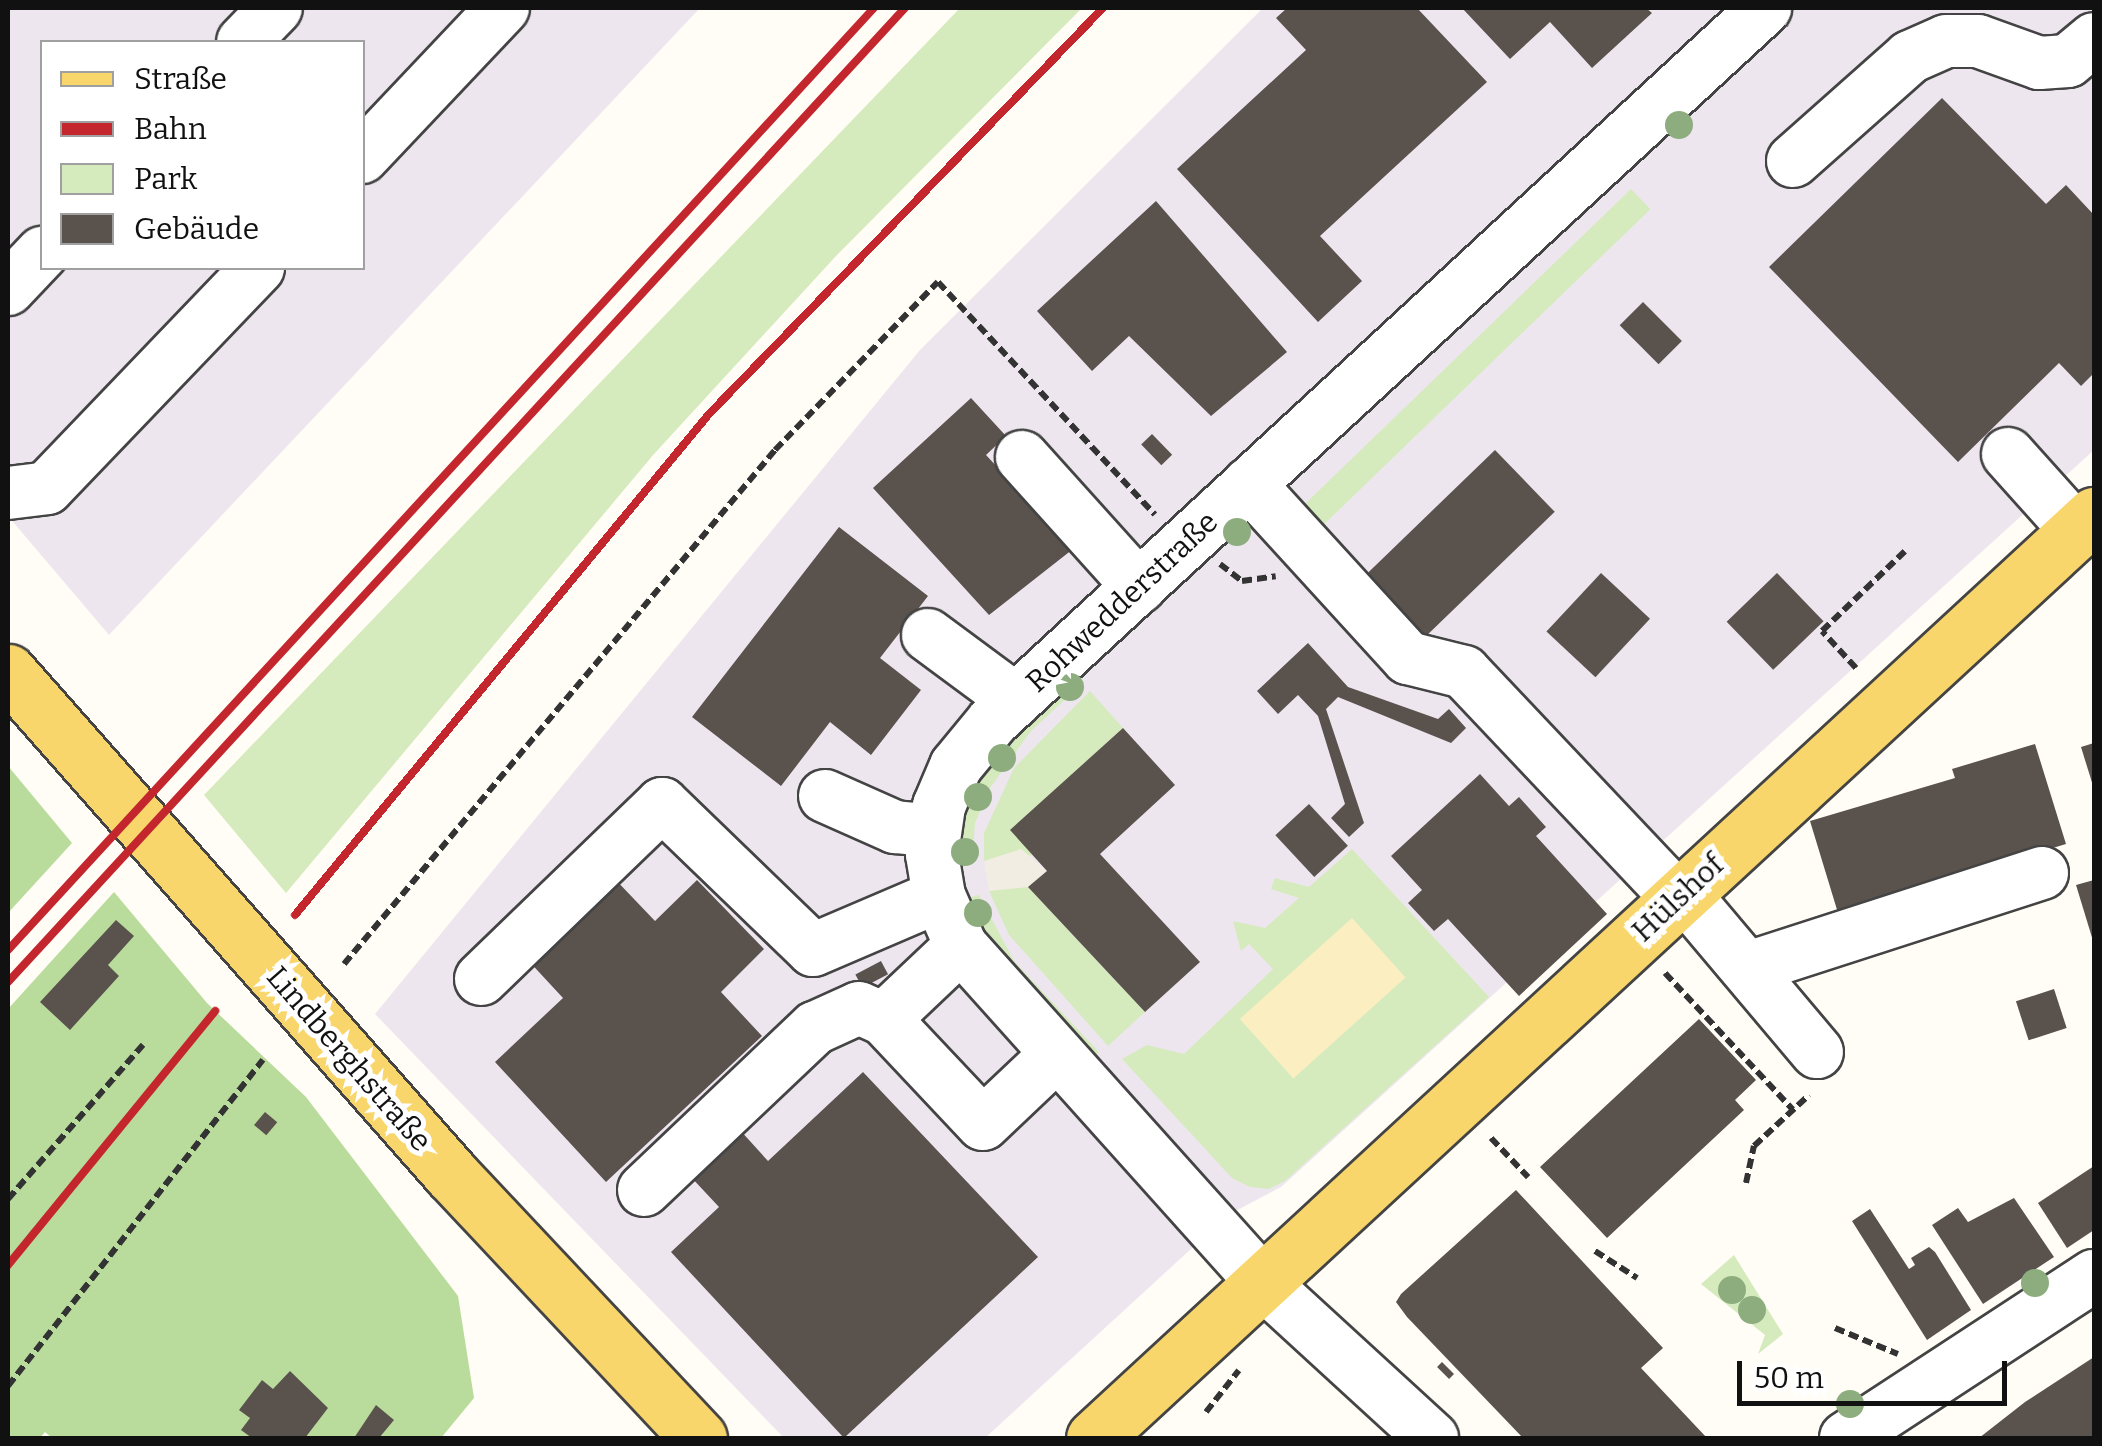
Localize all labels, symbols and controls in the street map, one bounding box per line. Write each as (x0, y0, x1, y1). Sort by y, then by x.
legend (40, 40, 365, 270)
text: Straße (134, 61, 227, 97)
text: Bahn (134, 111, 207, 147)
text: Park (134, 161, 197, 197)
text: Gebäude (134, 211, 259, 247)
street label: Rohwedderstraße (1019, 504, 1225, 700)
street label: Hülshof (1625, 847, 1731, 949)
street label: Lindberghstraße (259, 959, 439, 1159)
scale bar (1742, 1341, 2012, 1403)
text: 50 m (1754, 1360, 1824, 1396)

